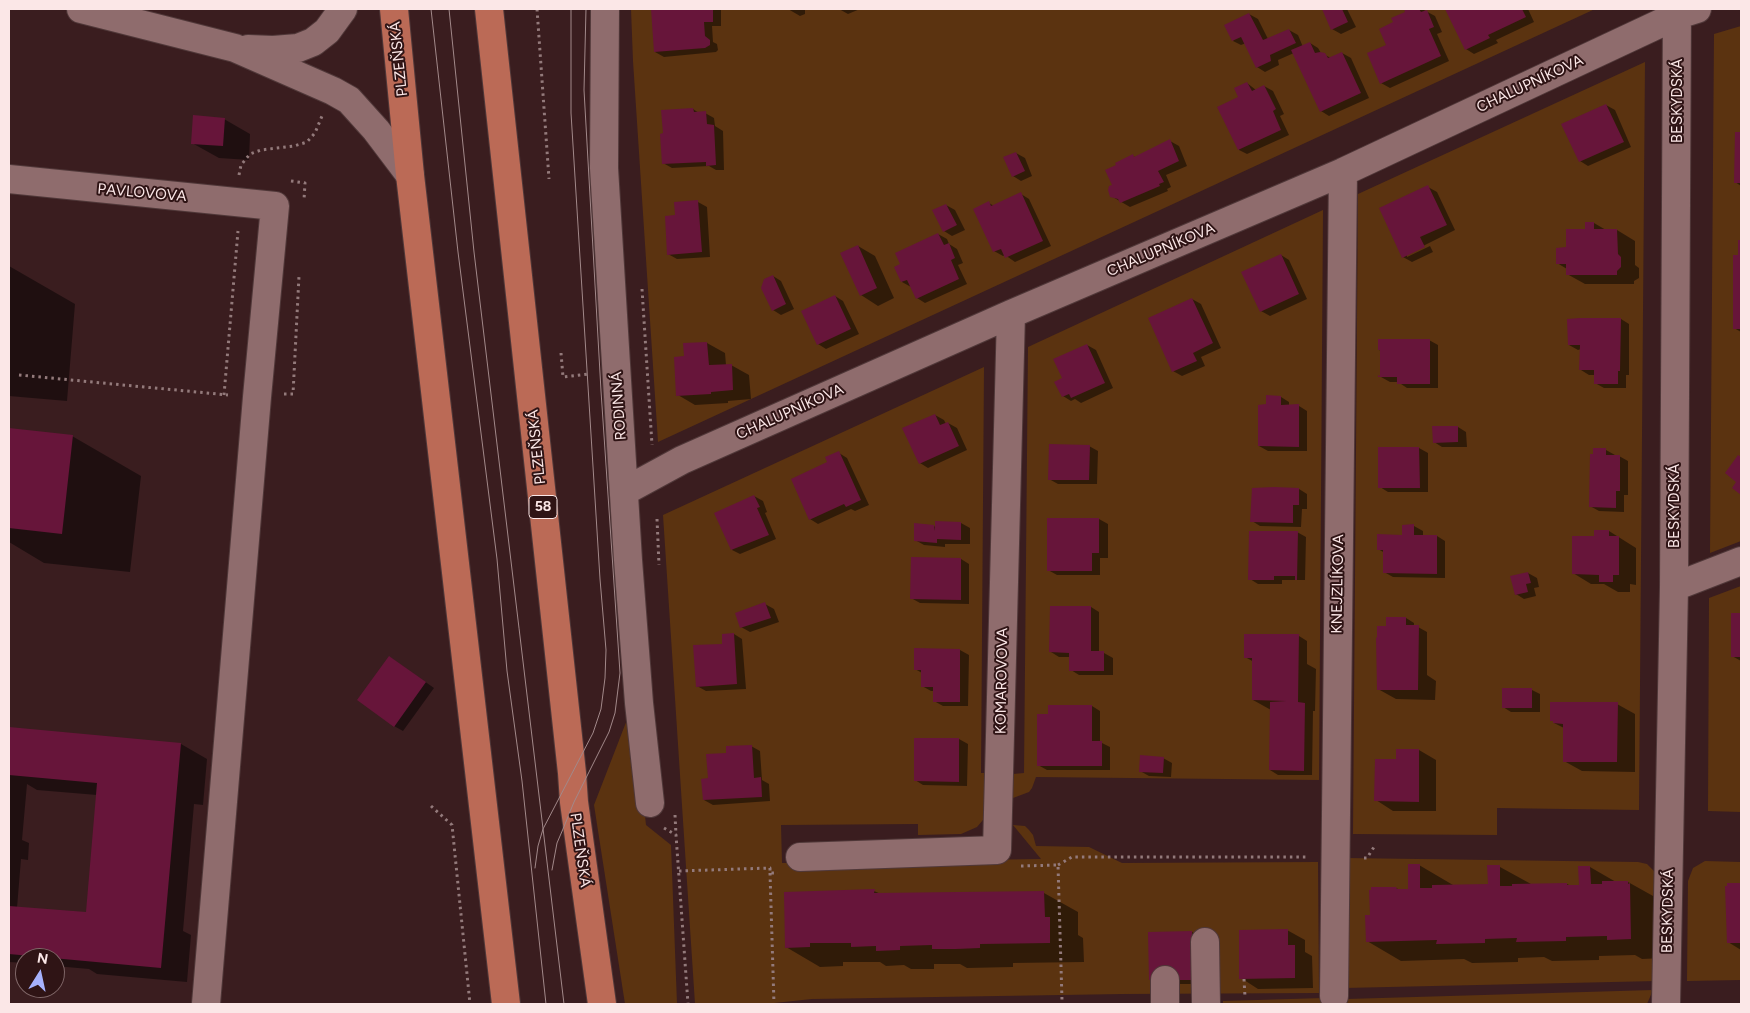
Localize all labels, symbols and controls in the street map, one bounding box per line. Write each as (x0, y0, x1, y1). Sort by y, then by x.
street label: PLZEŇSKÁ (386, 21, 412, 97)
street label: CHALUPNÍKOVA (1474, 51, 1586, 117)
street label: BESKYDSKÁ (1669, 59, 1687, 143)
street label: PAVLOVOVA (97, 180, 187, 206)
street label: CHALUPNÍKOVA (1104, 219, 1218, 281)
street label: RODINNÁ (608, 371, 630, 441)
street label: CHALUPNÍKOVA (734, 380, 846, 444)
street label: PLZEŇSKÁ (524, 409, 550, 485)
street label: BESKYDSKÁ (1666, 464, 1684, 548)
road number: 58 (529, 496, 557, 518)
street label: KNEJZLÍKOVA (1328, 534, 1348, 634)
street label: KOMAROVOVA (992, 628, 1012, 734)
street label: PLZEŇSKÁ (566, 812, 594, 888)
street label: BESKYDSKÁ (1658, 869, 1678, 953)
north arrow (15, 948, 65, 998)
text: N (36, 949, 49, 968)

